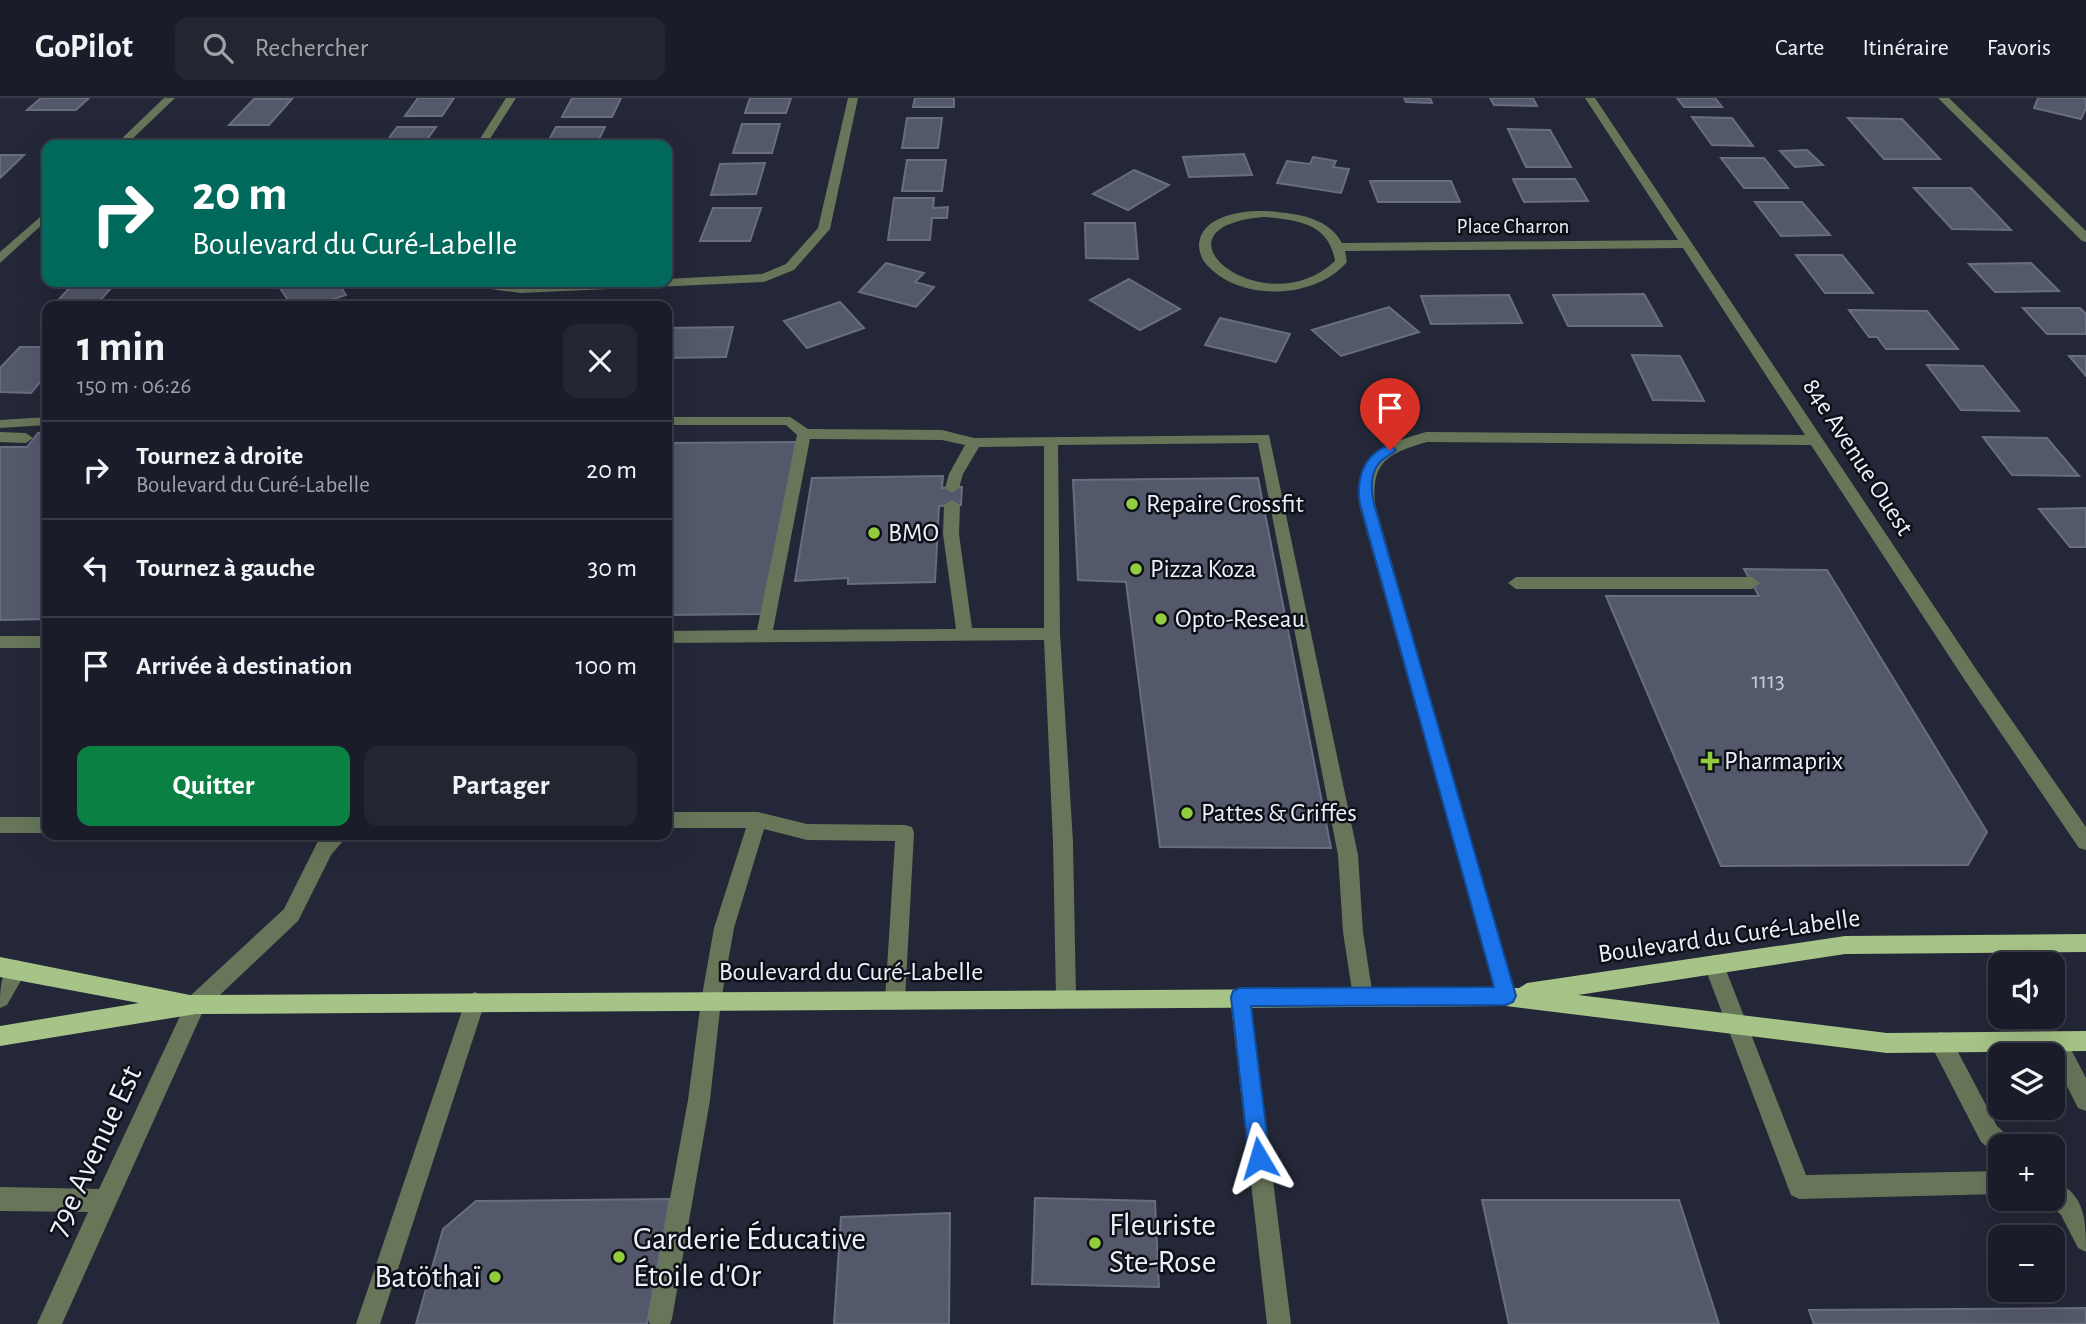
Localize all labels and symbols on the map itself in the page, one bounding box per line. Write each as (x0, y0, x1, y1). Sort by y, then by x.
street label: Place Charron (1457, 216, 1569, 237)
street label: 84e Avenue Ouest (1798, 374, 1918, 540)
pin (1360, 378, 1420, 450)
place label: Repaire Crossfit (1146, 491, 1304, 517)
marker: Repaire Crossfit (1124, 496, 1140, 512)
place label: BMO (888, 520, 939, 546)
marker: BMO (866, 525, 882, 541)
place label: Pizza Koza (1150, 556, 1256, 582)
marker: Pizza Koza (1128, 561, 1144, 577)
place label: Opto-Reseau (1175, 606, 1305, 632)
marker: Opto-Reseau (1153, 611, 1169, 627)
house number: 1113 (1751, 670, 1785, 693)
place label: Pharmaprix (1724, 748, 1843, 774)
marker: Pharmaprix (1702, 753, 1718, 769)
place label: Pattes & Griffes (1201, 800, 1357, 826)
marker: Pattes & Griffes (1179, 805, 1195, 821)
street label: Boulevard du Curé-Labelle (1596, 905, 1862, 967)
street label: Boulevard du Curé-Labelle (719, 959, 983, 985)
street label: 79e Avenue Est (41, 1061, 147, 1241)
position arrow (1222, 1121, 1296, 1195)
place label: Fleuriste Ste-Rose (1109, 1209, 1216, 1278)
place label: Garderie Éducative Étoile d'Or (633, 1220, 866, 1292)
marker: Fleuriste Ste-Rose (1087, 1235, 1103, 1251)
marker: Garderie Éducative Étoile d'Or (611, 1249, 627, 1265)
place label: Batöthaï (374, 1261, 481, 1293)
marker: Batöthaï (487, 1269, 503, 1285)

